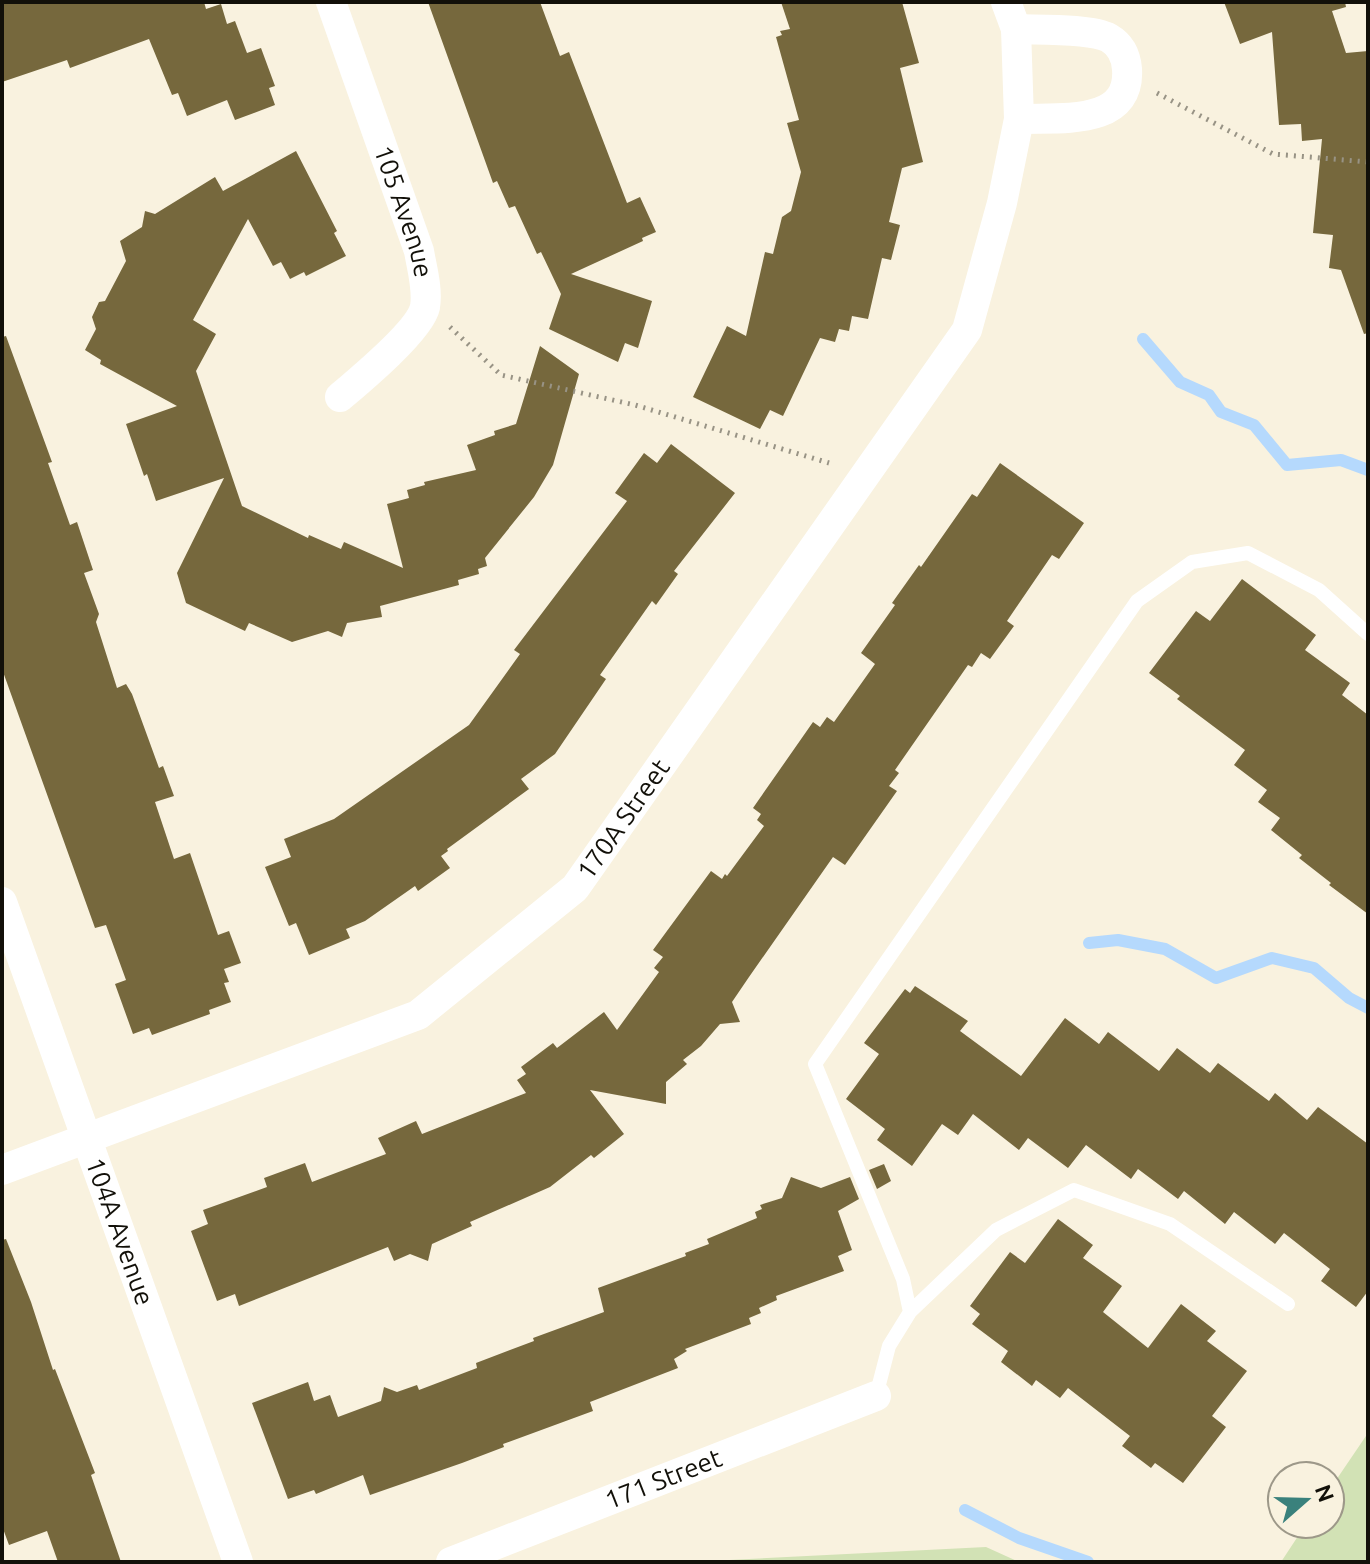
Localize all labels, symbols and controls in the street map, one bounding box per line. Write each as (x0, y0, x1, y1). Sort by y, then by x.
street label: 105 Avenue (369, 141, 439, 280)
street label: 170A Street (571, 753, 675, 884)
street label: 104A Avenue (81, 1154, 160, 1309)
street label: 171 Street (601, 1443, 726, 1514)
north arrow (1266, 1460, 1346, 1540)
text: N (1311, 1481, 1340, 1505)

